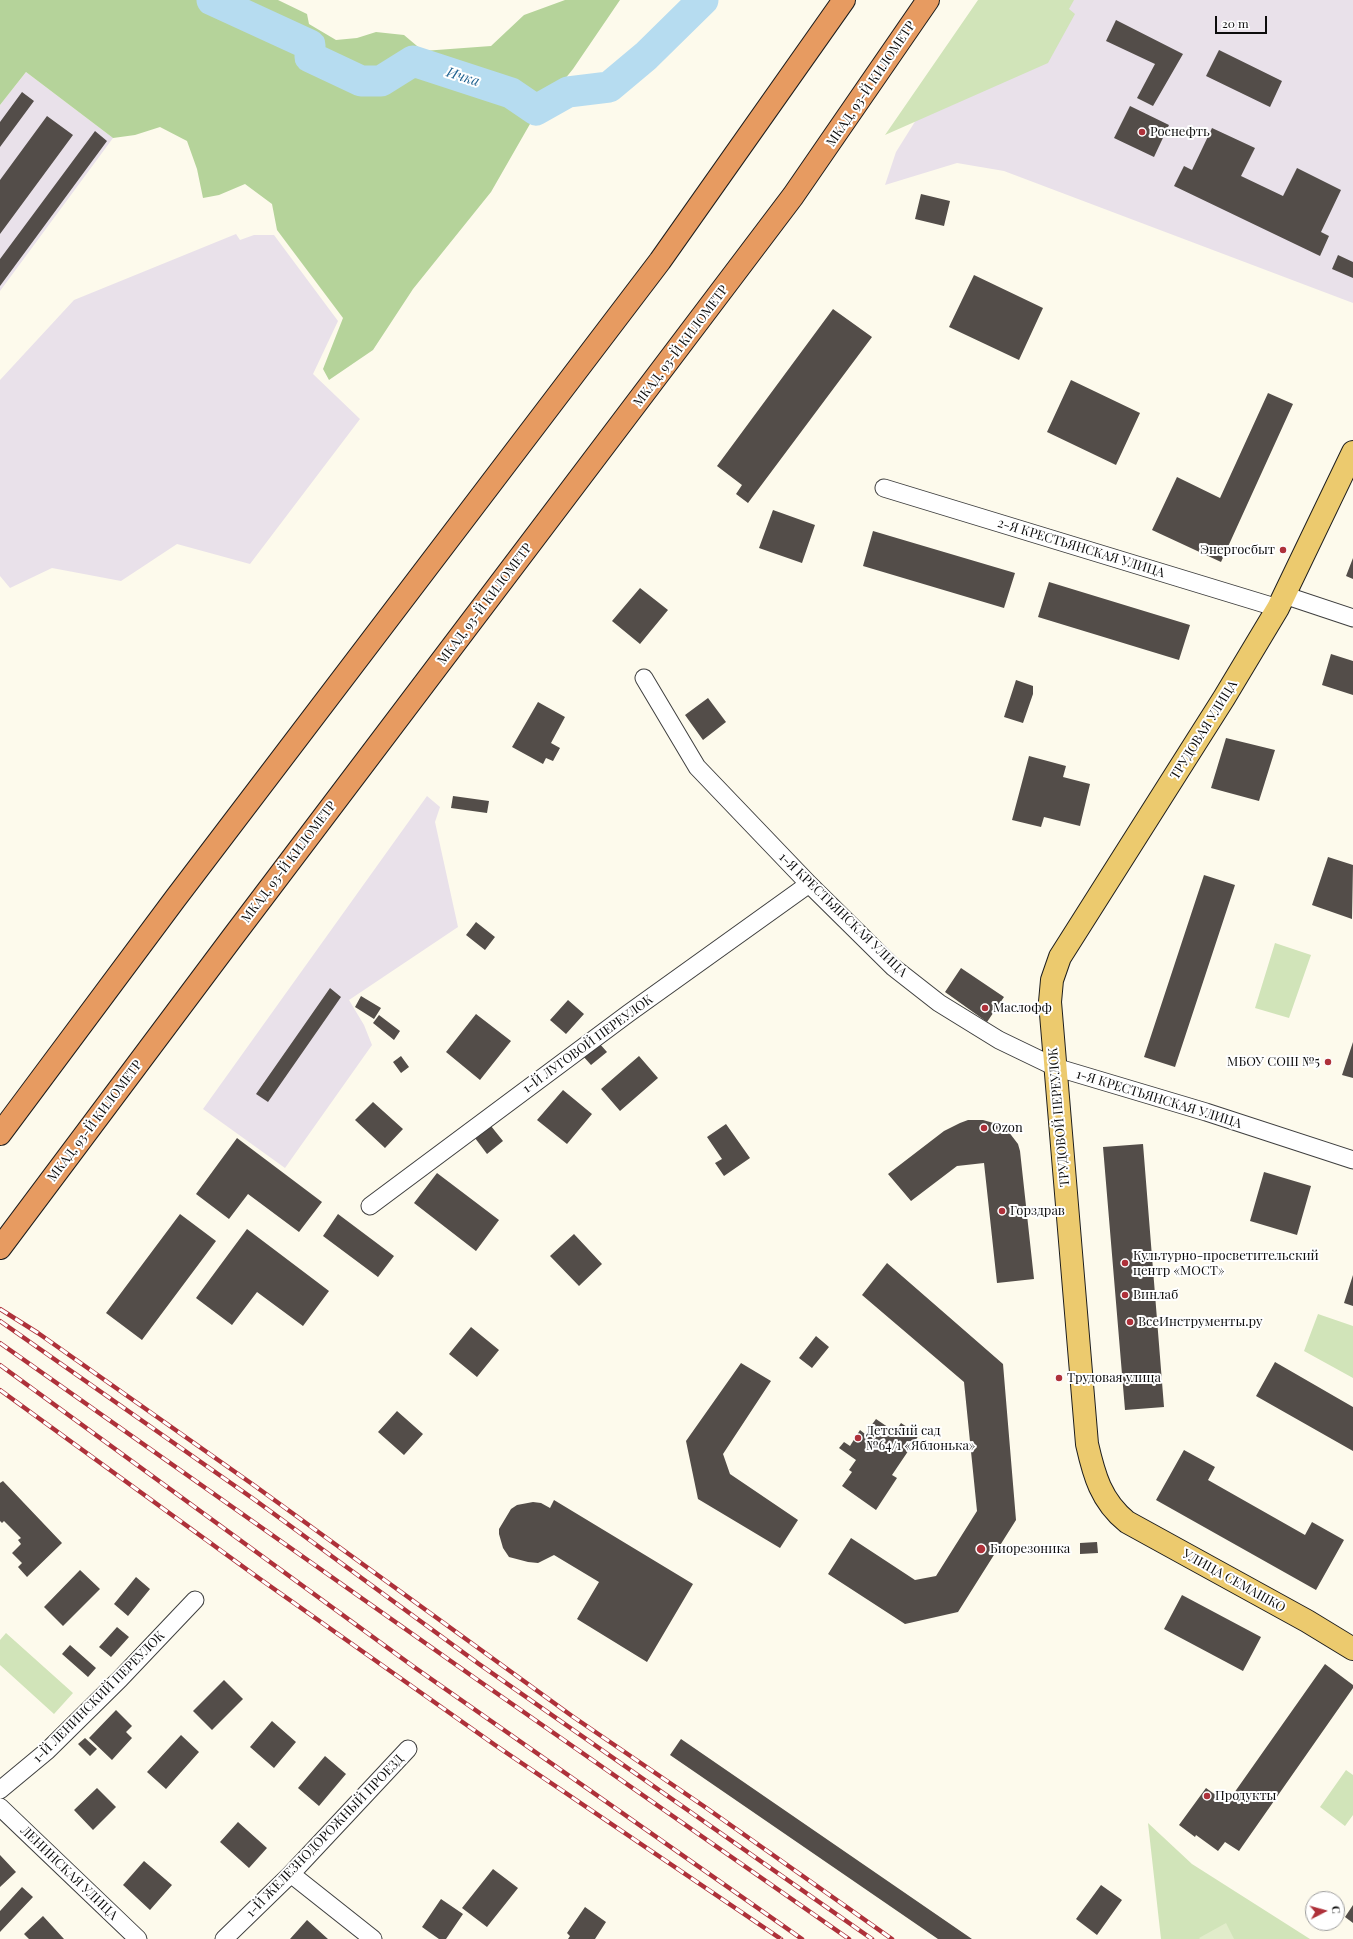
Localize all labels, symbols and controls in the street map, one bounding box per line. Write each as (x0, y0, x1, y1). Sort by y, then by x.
scale bar (1217, 8, 1269, 34)
text: 20 m (1222, 15, 1249, 31)
street label: МКАД, 93-Й КИЛОМЕТР (823, 18, 919, 150)
water label: Ичка (444, 64, 482, 90)
place label: Роснефть (1150, 124, 1210, 140)
marker: Роснефть (1137, 127, 1147, 137)
street label: МКАД, 93-Й КИЛОМЕТР (630, 282, 732, 410)
street label: 2-Я КРЕСТЬЯНСКАЯ УЛИЦА (996, 515, 1166, 581)
street label: МКАД, 93-Й КИЛОМЕТР (434, 540, 536, 668)
place label: Энергосбыт (1200, 542, 1275, 558)
marker: Энергосбыт (1278, 545, 1288, 555)
street label: ТРУДОВАЯ УЛИЦА (1167, 678, 1241, 782)
street label: МКАД, 93-Й КИЛОМЕТР (238, 798, 340, 926)
street label: 1-Я КРЕСТЬЯНСКАЯ УЛИЦА (776, 850, 910, 980)
street label: 1-Й ЛУГОВОЙ ПЕРЕУЛОК (520, 992, 656, 1096)
place label: Маслофф (993, 1000, 1052, 1016)
marker: Маслофф (980, 1003, 990, 1013)
street label: ТРУДОВОЙ ПЕРЕУЛОК (1045, 1047, 1073, 1187)
place label: МБОУ СОШ №5 (1227, 1054, 1320, 1070)
street label: МКАД, 93-Й КИЛОМЕТР (44, 1057, 146, 1185)
marker: МБОУ СОШ №5 (1323, 1057, 1333, 1067)
street label: 1-Я КРЕСТЬЯНСКАЯ УЛИЦА (1074, 1066, 1244, 1132)
place label: Ozon (992, 1120, 1023, 1136)
marker: Ozon (979, 1123, 989, 1133)
place label: Горздрав (1010, 1203, 1065, 1219)
marker: Горздрав (997, 1206, 1007, 1216)
place label: Культурно-просветительский центр «МОСТ» (1133, 1248, 1319, 1279)
marker: Культурно-просветительский центр «МОСТ» (1120, 1258, 1130, 1268)
place label: Винлаб (1133, 1287, 1178, 1303)
marker: Винлаб (1120, 1290, 1130, 1300)
place label: ВсеИнструменты.ру (1138, 1314, 1263, 1330)
marker: ВсеИнструменты.ру (1125, 1317, 1135, 1327)
place label: Трудовая улица (1067, 1370, 1161, 1386)
marker: Трудовая улица (1054, 1373, 1064, 1383)
place label: Детский сад №64/1 «Яблонька» (866, 1423, 975, 1454)
marker: Детский сад №64/1 «Яблонька» (853, 1433, 863, 1443)
place label: Биорезоника (990, 1541, 1070, 1557)
marker: Биорезоника (975, 1543, 987, 1555)
street label: УЛИЦА СЕМАШКО (1180, 1546, 1288, 1616)
street label: 1-Й ЛЕНИНСКИЙ ПЕРЕУЛОК (30, 1628, 168, 1766)
street label: 1-Й ЖЕЛЕЗНОДОРОЖНЫЙ ПРОЕЗД (243, 1751, 407, 1921)
place label: Продукты (1215, 1788, 1276, 1804)
marker: Продукты (1202, 1791, 1212, 1801)
street label: ЛЕНИНСКАЯ УЛИЦА (17, 1823, 121, 1923)
north arrow (1305, 1891, 1345, 1931)
text: С (1329, 1905, 1344, 1914)

